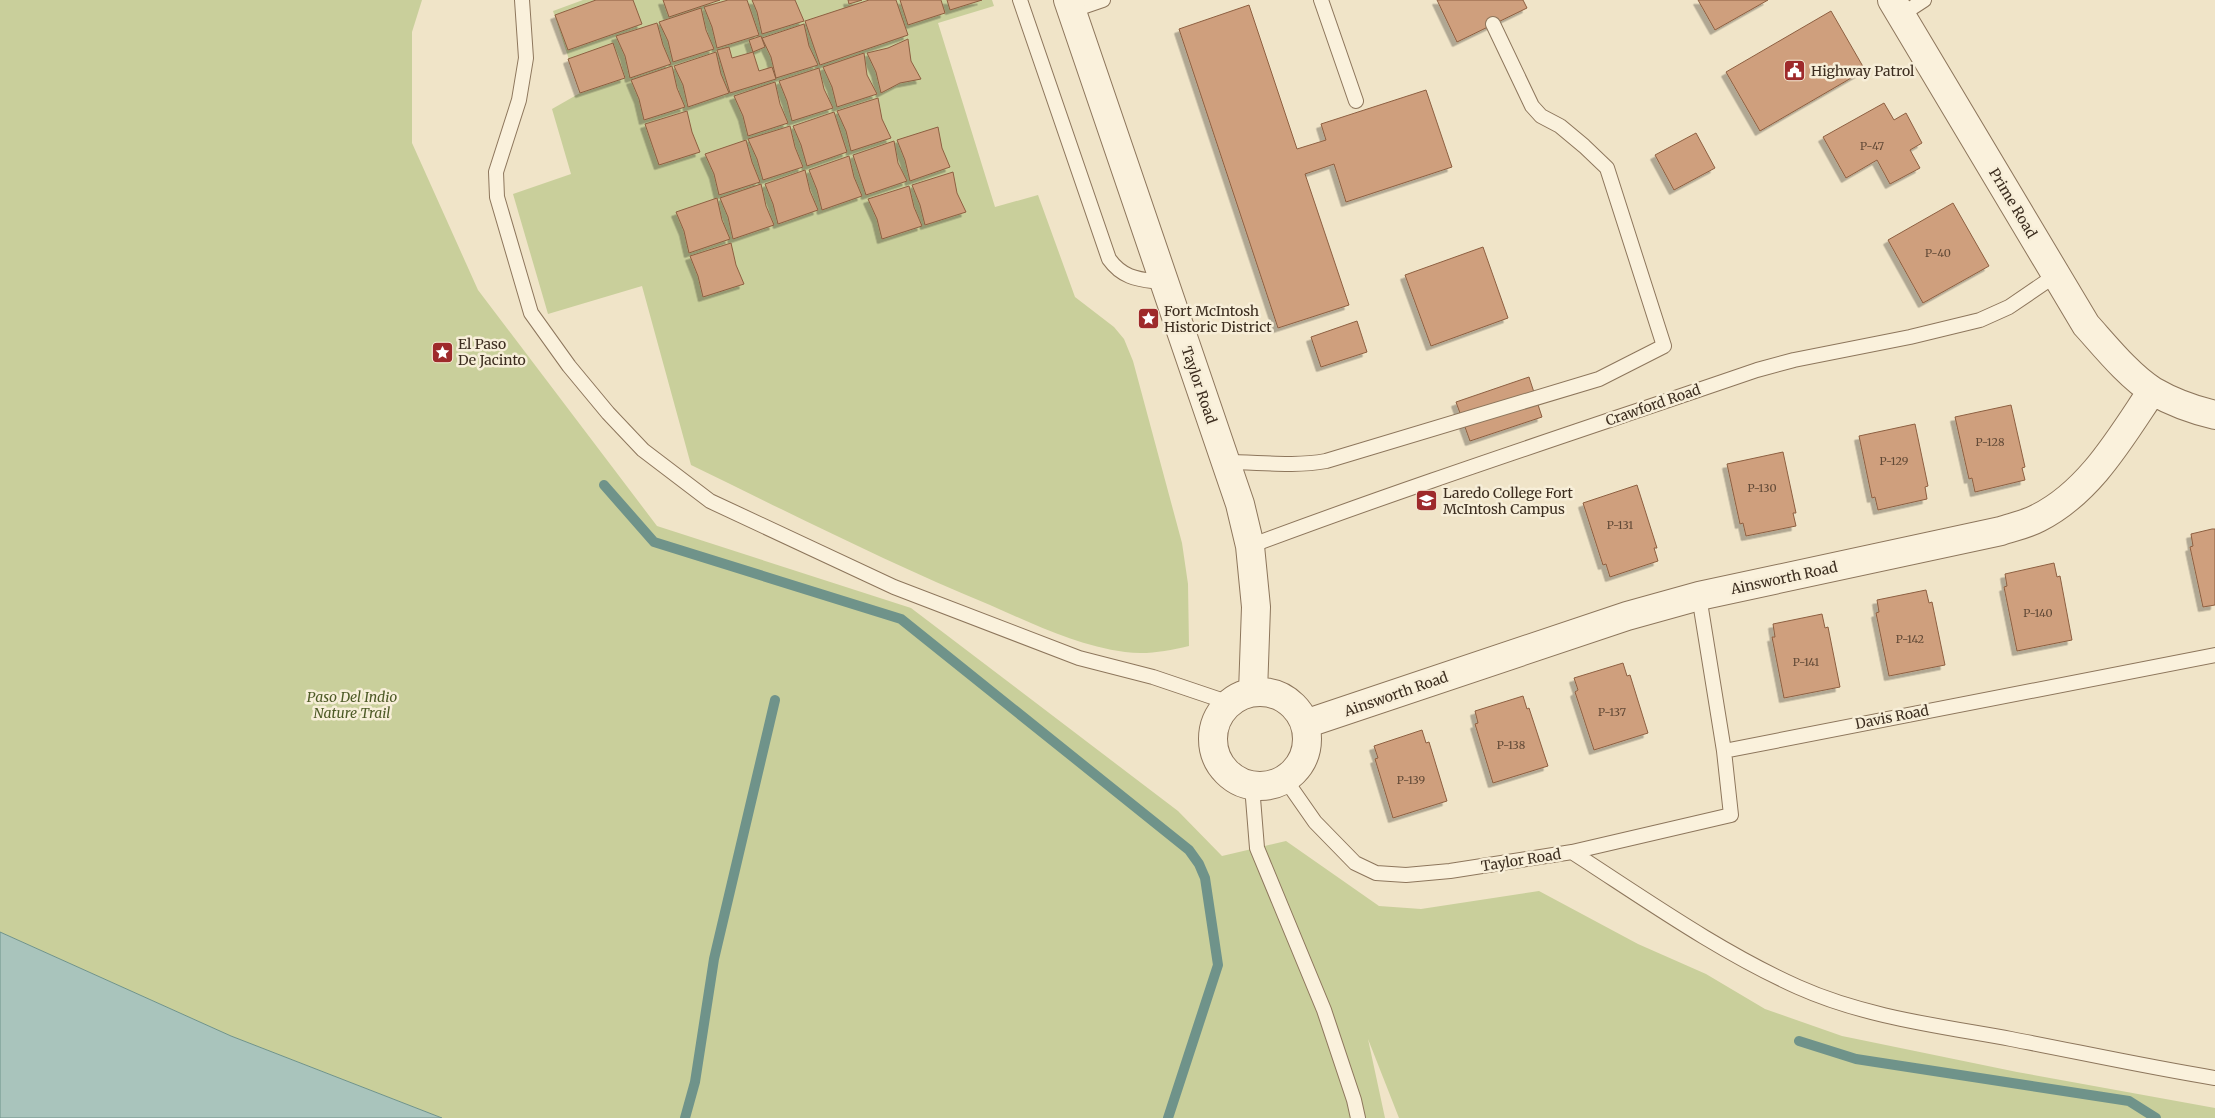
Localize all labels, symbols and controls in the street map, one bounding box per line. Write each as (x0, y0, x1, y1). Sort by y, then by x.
public building icon: Highway Patrol (1783, 59, 1807, 83)
place label: Highway Patrol (1811, 62, 1915, 80)
house number: P-47 (1860, 139, 1884, 153)
street label: Prime Road (1985, 165, 2041, 242)
house number: P-40 (1925, 246, 1951, 260)
place label: Fort McIntosh Historic District (1164, 302, 1272, 336)
place icon: Fort McIntosh Historic District (1136, 307, 1160, 331)
place label: El Paso De Jacinto (458, 335, 526, 369)
place icon: El Paso De Jacinto (430, 340, 454, 364)
street label: Taylor Road (1177, 344, 1221, 427)
street label: Crawford Road (1603, 380, 1703, 430)
house number: P-128 (1976, 435, 2005, 449)
house number: P-129 (1880, 454, 1909, 468)
house number: P-130 (1747, 481, 1777, 495)
place label: Laredo College Fort McIntosh Campus (1443, 484, 1574, 518)
school or university icon: Laredo College Fort McIntosh Campus (1415, 489, 1439, 513)
house number: P-131 (1607, 518, 1633, 532)
street label: Ainsworth Road (1728, 558, 1840, 598)
house number: P-140 (2023, 606, 2053, 620)
house number: P-142 (1896, 632, 1924, 646)
house number: P-141 (1793, 655, 1819, 669)
street label: Ainsworth Road (1341, 668, 1451, 721)
park label: Paso Del Indio Nature Trail (307, 688, 397, 722)
street label: Davis Road (1854, 701, 1931, 733)
house number: P-137 (1598, 705, 1626, 719)
house number: P-138 (1497, 738, 1526, 752)
house number: P-139 (1397, 773, 1426, 787)
street label: Taylor Road (1480, 845, 1563, 875)

